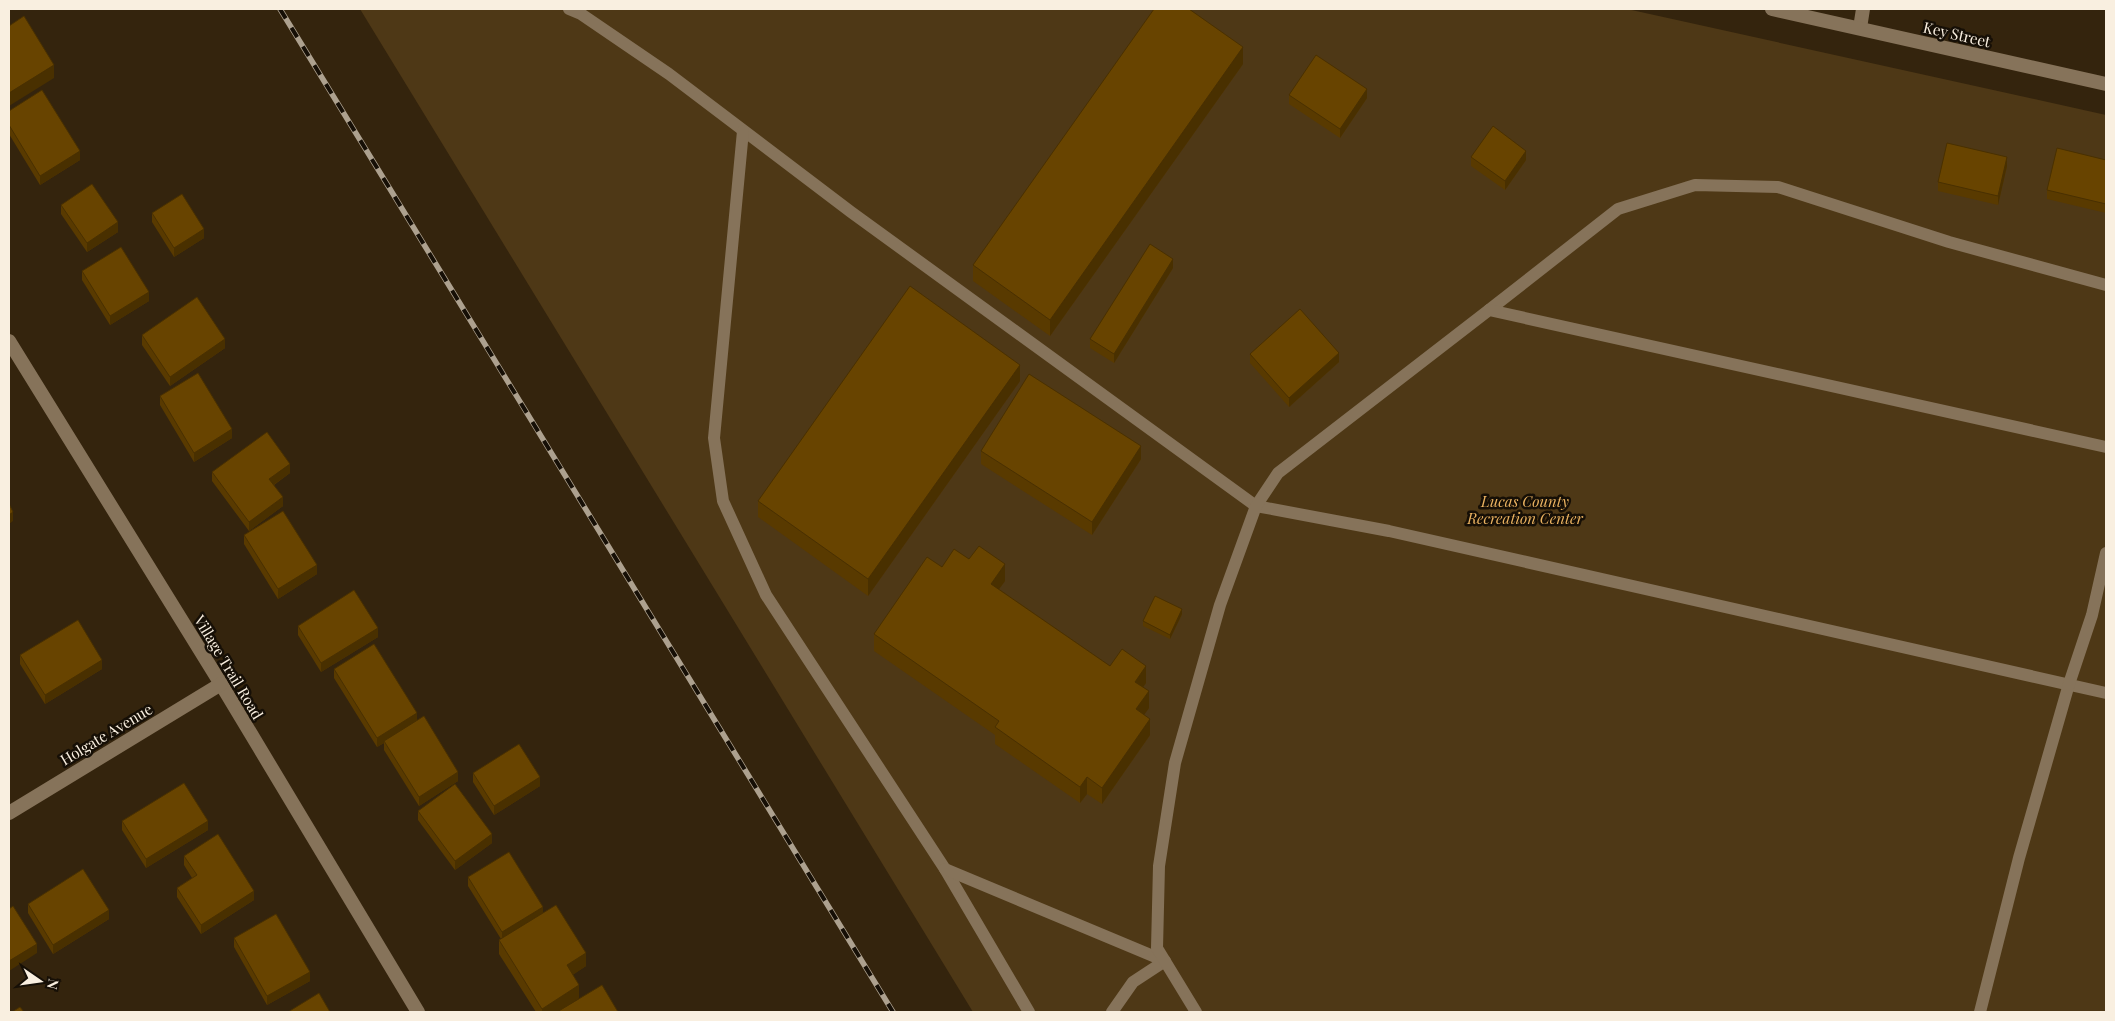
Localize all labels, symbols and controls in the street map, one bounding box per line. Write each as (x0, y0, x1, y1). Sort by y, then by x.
street label: Key Street (1921, 17, 1993, 52)
park label: Lucas County Recreation Center (1466, 491, 1583, 528)
street label: Village Trail Road (189, 610, 268, 723)
street label: Holgate Avenue (56, 699, 156, 769)
north arrow (15, 956, 65, 1006)
text: N (43, 977, 64, 991)

